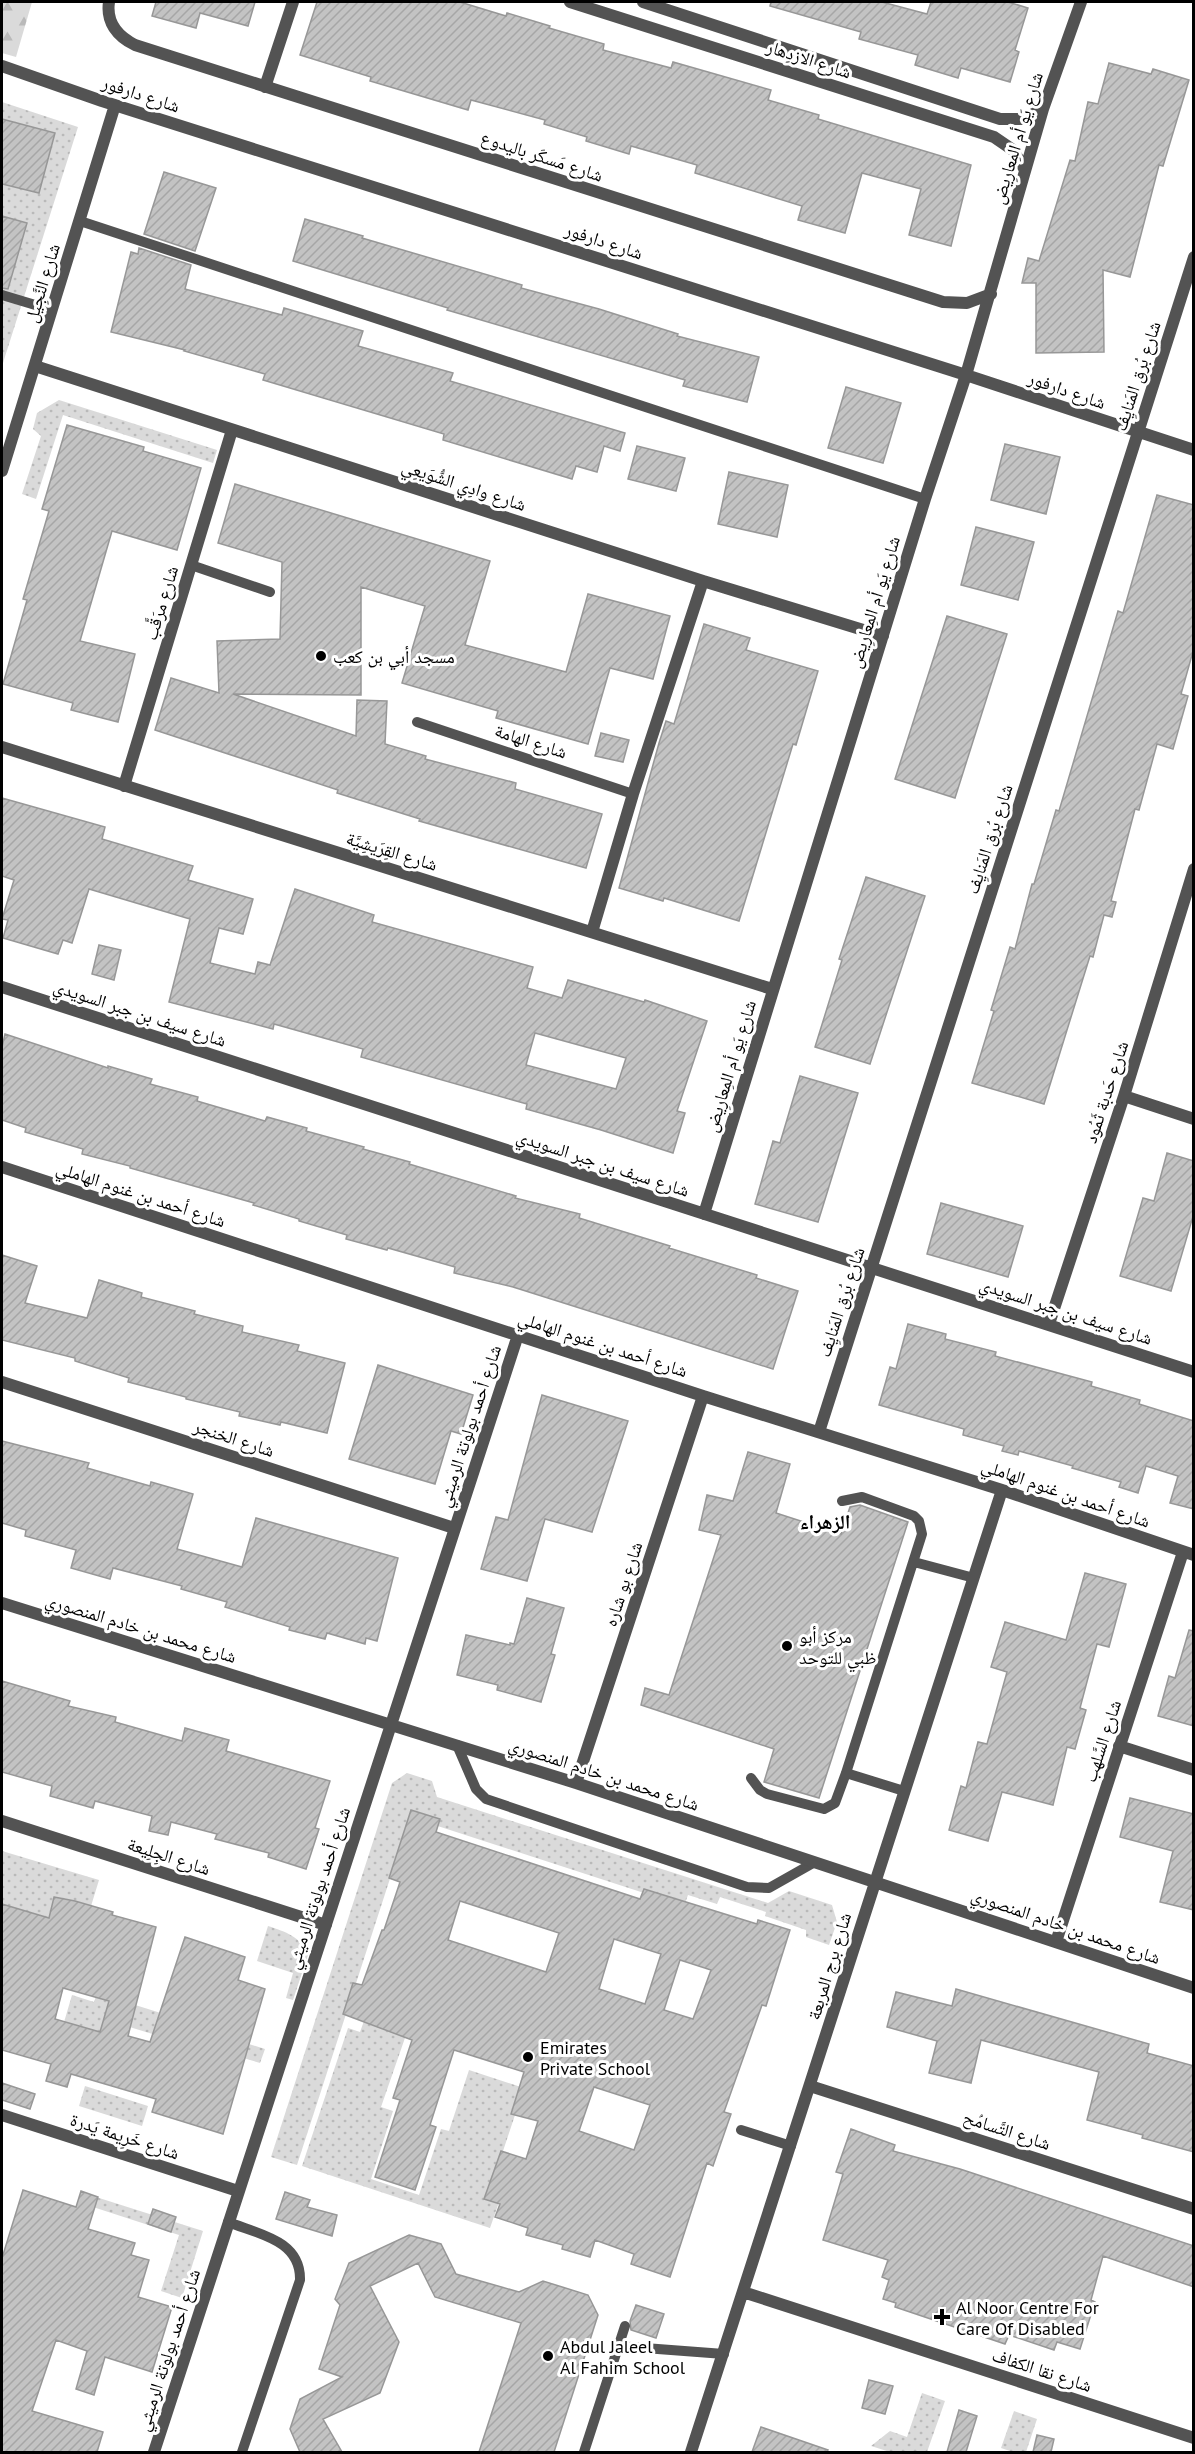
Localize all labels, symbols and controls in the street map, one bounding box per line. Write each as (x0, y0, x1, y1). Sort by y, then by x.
street label: شارع الازدِهار (763, 34, 854, 83)
street label: شارع يَو أم المِعارِيض (986, 69, 1050, 207)
street label: شارع دارفور (98, 70, 183, 117)
street label: شارع مَسكَر باليدوع (478, 125, 606, 187)
street label: شارع دارفور (561, 217, 646, 264)
street label: شارع النَّجِيل (19, 241, 66, 326)
street label: شارع بُرق المَنايِف (1108, 318, 1167, 434)
street label: شارع دارفور (1024, 366, 1109, 414)
street label: شارع وادِي الشُّوَيعِي (398, 454, 529, 519)
street label: شارع يَو أم المِعارِيض (843, 533, 907, 671)
street label: شارع مرَقَّب (139, 563, 183, 643)
place label: مسجد أبي بن كعب (333, 645, 455, 671)
marker: مسجد أبي بن كعب (314, 649, 328, 663)
street label: شارع الهامة (492, 718, 570, 764)
street label: شارع بُرق المَنايِف (960, 781, 1019, 897)
street label: شارع القِرَيشِيَّة (344, 826, 440, 876)
street label: شارع سيف بن جبر السويدي (50, 974, 229, 1055)
street label: شارع يَو أم المِعارِيض (699, 997, 763, 1135)
street label: شارع حَدبة ثَمُود (1079, 1038, 1133, 1146)
street label: شارع سيف بن جبر السويدي (513, 1124, 692, 1205)
street label: شارع أحمد بن غنوم الهاملي (52, 1156, 229, 1236)
street label: شارع بُرق المَنايِف (812, 1244, 871, 1360)
street label: شارع سيف بن جبر السويدي (976, 1272, 1155, 1353)
street label: شارع أحمد بن غنوم الهاملي (514, 1306, 691, 1386)
street label: شارع أحمد بولوتة الرميثي (432, 1342, 509, 1511)
street label: شارع الخنجر (190, 1414, 277, 1462)
street label: شارع أحمد بن غنوم الهاملي (978, 1453, 1153, 1536)
district label: الزهراء (800, 1509, 850, 1535)
street label: شارع بو شاره (598, 1539, 648, 1629)
street label: شارع محمد بن خادم المنصوري (42, 1588, 239, 1671)
place label: مركز أبو ظبي للتوحد (799, 1625, 876, 1672)
marker: مركز أبو ظبي للتوحد (780, 1639, 794, 1653)
street label: شارع السَّلهب (1078, 1697, 1126, 1785)
street label: شارع محمد بن خادم المنصوري (505, 1732, 702, 1819)
street label: شارع أحمد بولوتة الرميثي (281, 1804, 358, 1973)
street label: شارع الجِلِيعة (124, 1832, 213, 1881)
street label: شارع محمد بن خادم المنصوري (967, 1883, 1164, 1973)
street label: شارع برج المربعة (802, 1910, 857, 2023)
place label: Emirates Private School (540, 2036, 651, 2080)
marker: Emirates Private School (521, 2050, 535, 2064)
street label: شارع التَّسامُح (960, 2105, 1053, 2156)
street label: شارع خَرِيمة يَدرة (67, 2108, 182, 2166)
street label: شارع أحمد بولوتة الرميثي (131, 2266, 208, 2435)
place label: Al Noor Centre For Care Of Disabled (956, 2296, 1099, 2340)
marker: Al Noor Centre For Care Of Disabled (933, 2308, 951, 2326)
place label: Abdul Jaleel Al Fahim School (560, 2335, 686, 2379)
street label: شارع نقا الكفاف (989, 2343, 1095, 2397)
marker: Abdul Jaleel Al Fahim School (541, 2349, 555, 2363)

